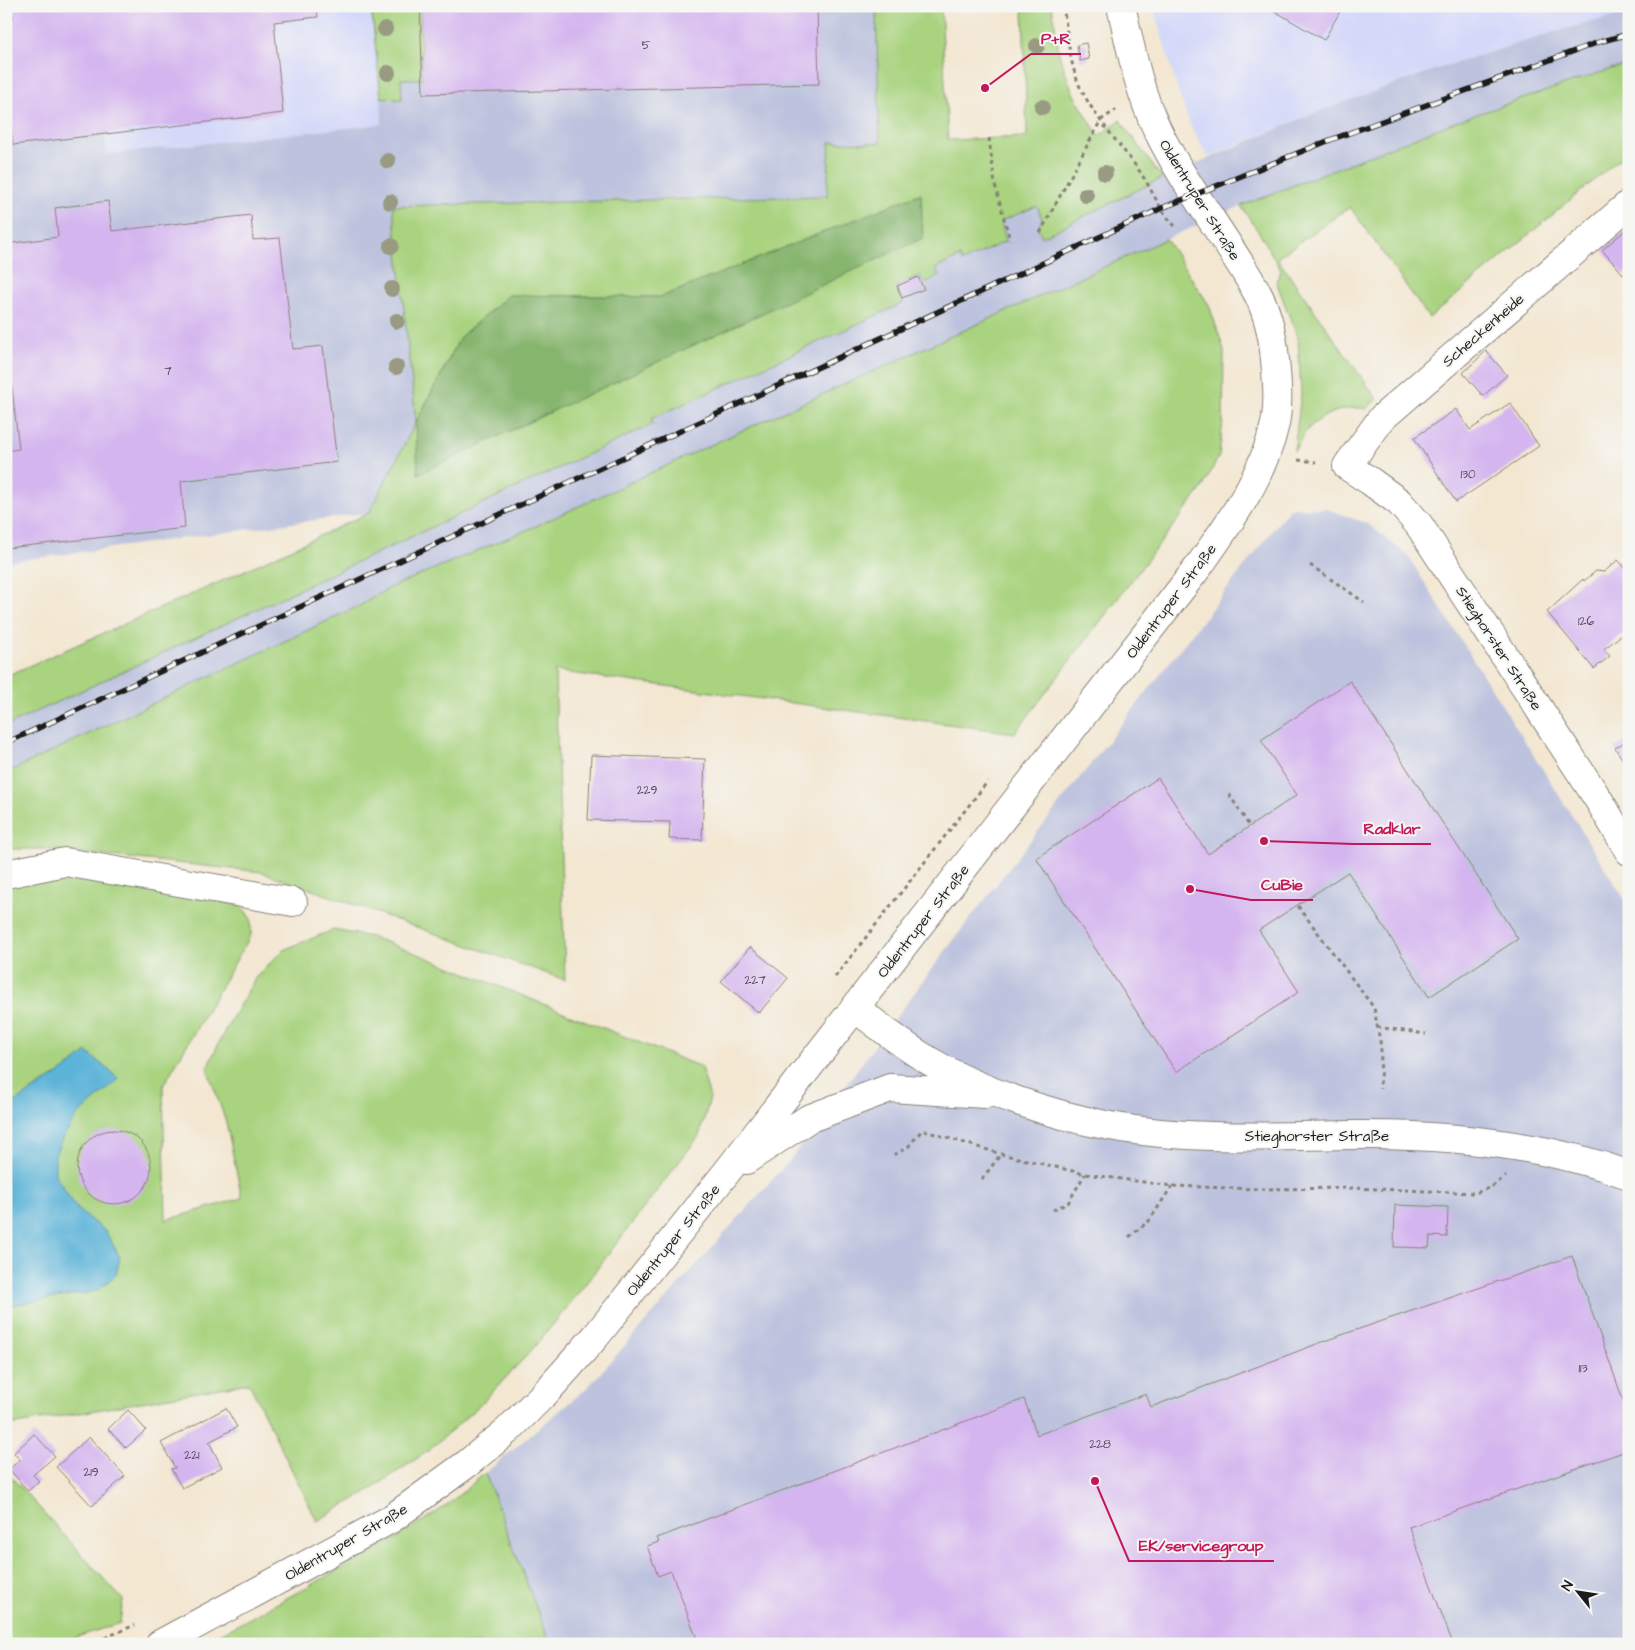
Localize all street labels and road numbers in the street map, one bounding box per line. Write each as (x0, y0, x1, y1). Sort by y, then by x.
street label: Oldentruper Straße (1154, 136, 1245, 265)
street label: Scheckenheide (1438, 289, 1529, 372)
street label: Oldentruper Straße (1121, 540, 1222, 663)
street label: Stieghorster Straße (1450, 582, 1547, 715)
street label: Oldentruper Straße (872, 860, 974, 982)
street label: Stieghorster Straße (1245, 1126, 1389, 1148)
street label: Oldentruper Straße (622, 1180, 725, 1301)
street label: Oldentruper Straße (281, 1499, 412, 1586)

